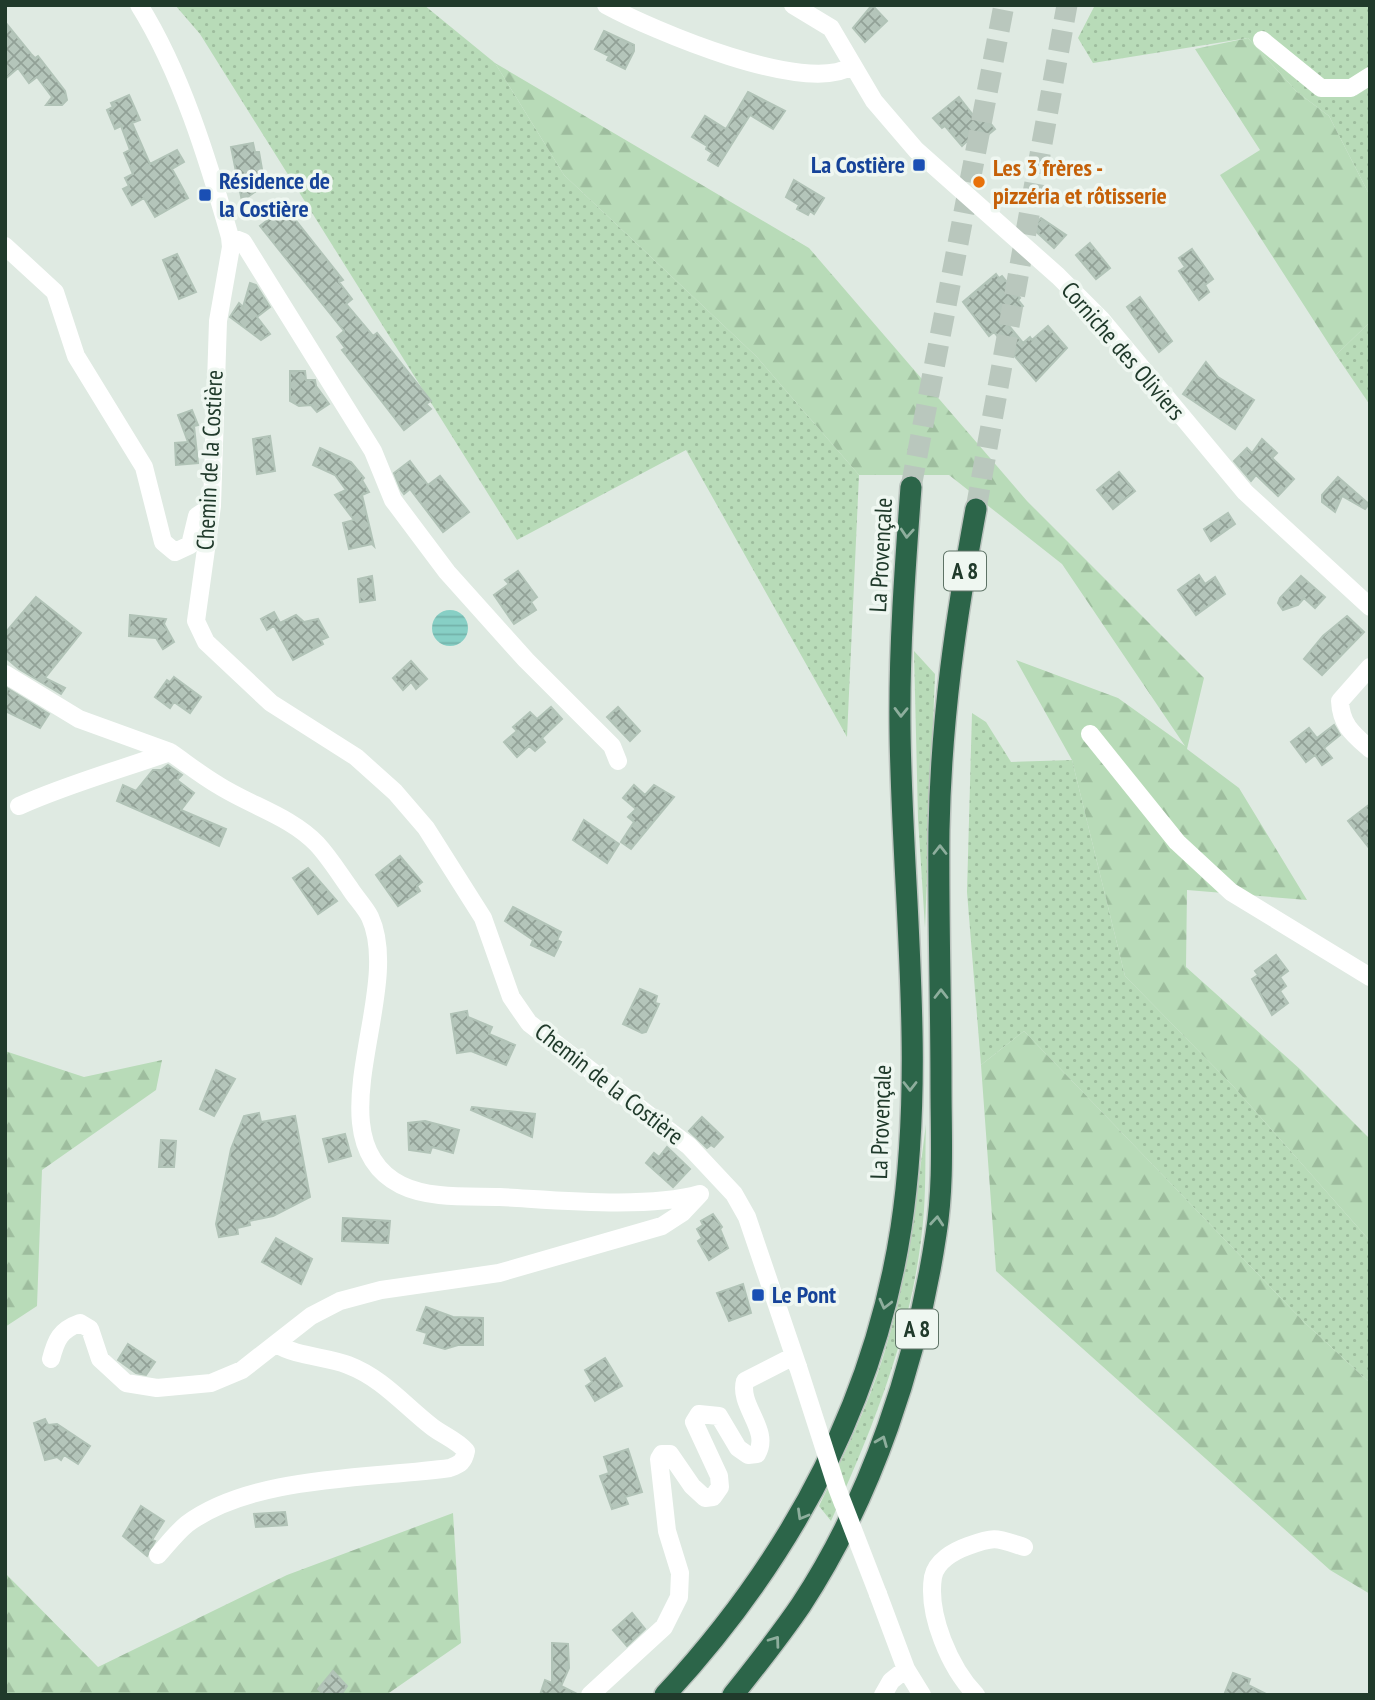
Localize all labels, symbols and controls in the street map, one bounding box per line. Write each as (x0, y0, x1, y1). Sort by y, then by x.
place label: La Costière (811, 149, 905, 180)
place label: Les 3 frères - pizzéria et rôtisserie (993, 152, 1167, 211)
marker: La Costière (911, 157, 927, 173)
place label: Résidence de la Costière (219, 165, 330, 224)
marker: Les 3 frères - pizzéria et rôtisserie (971, 174, 987, 190)
marker: Résidence de la Costière (197, 187, 213, 203)
street label: Corniche des Oliviers (1055, 275, 1192, 426)
street label: Chemin de la Costière (189, 369, 230, 551)
street label: La Provençale (862, 497, 899, 613)
one-way arrow (900, 527, 915, 538)
road number: A 8 (944, 552, 986, 590)
one-way arrow (893, 707, 908, 718)
one-way arrow (932, 844, 948, 855)
one-way arrow (933, 988, 949, 998)
street label: Chemin de la Costière (529, 1016, 690, 1151)
street label: La Provençale (863, 1064, 898, 1180)
one-way arrow (903, 1081, 918, 1092)
one-way arrow (929, 1215, 944, 1226)
place label: Le Pont (772, 1279, 836, 1310)
marker: Le Pont (750, 1287, 766, 1303)
one-way arrow (879, 1297, 893, 1309)
road number: A 8 (896, 1310, 938, 1348)
one-way arrow (874, 1436, 888, 1448)
one-way arrow (797, 1507, 810, 1520)
one-way arrow (767, 1636, 779, 1649)

